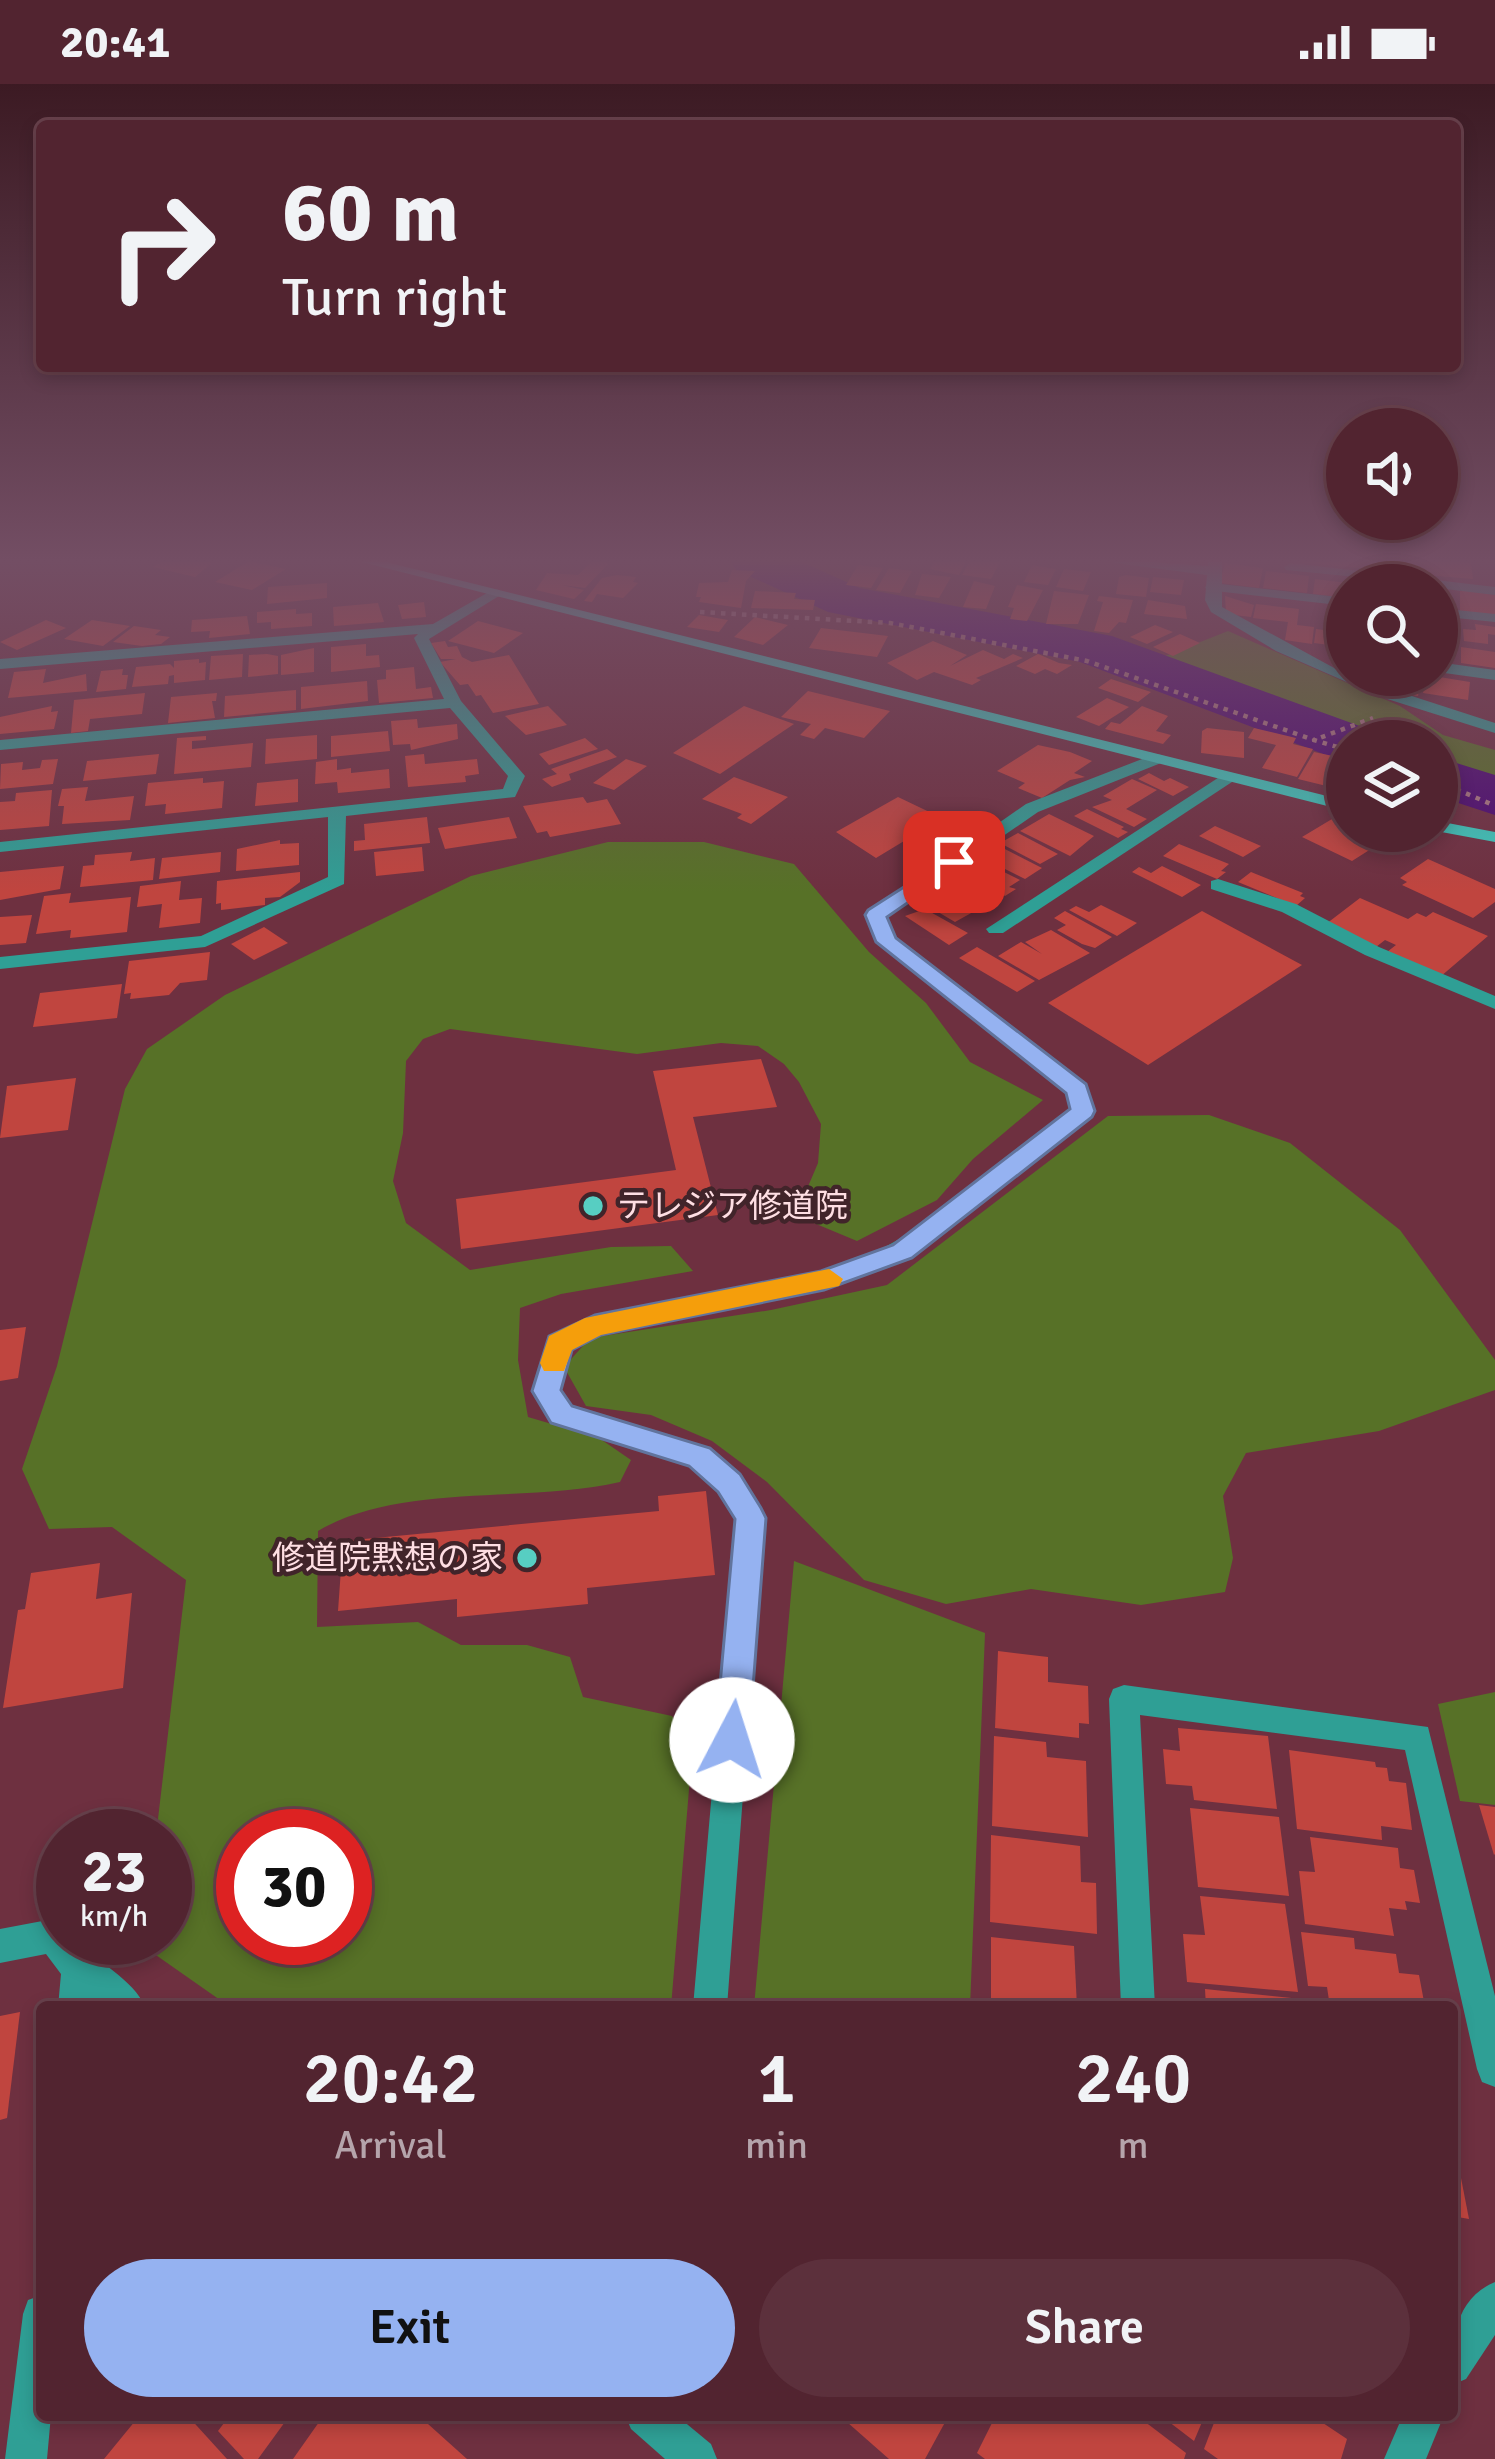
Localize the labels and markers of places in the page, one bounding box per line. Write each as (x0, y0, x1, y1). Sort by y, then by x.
pin (903, 811, 1005, 913)
place label: テレジア修道院 (617, 1186, 848, 1227)
marker: テレジア修道院 (580, 1193, 606, 1219)
place label: 修道院黙想の家 (272, 1538, 503, 1579)
marker: 修道院黙想の家 (514, 1545, 540, 1571)

